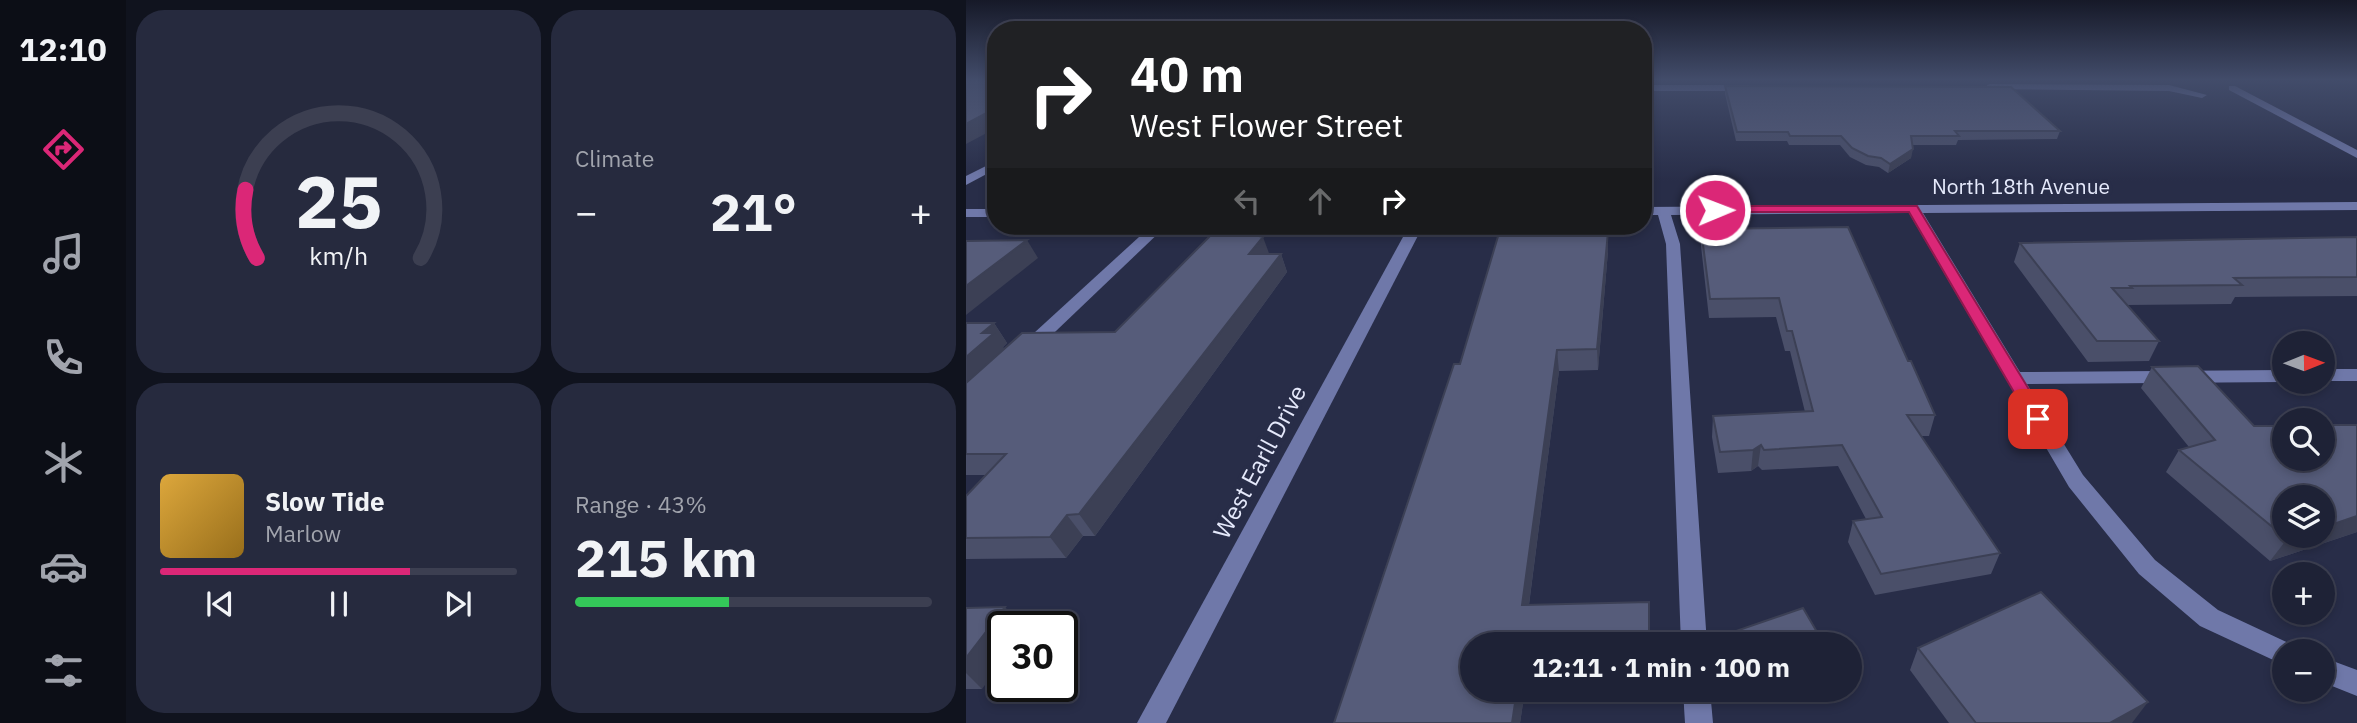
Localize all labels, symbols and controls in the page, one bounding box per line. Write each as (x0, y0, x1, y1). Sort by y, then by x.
text: 12:10 (19, 28, 107, 70)
text: 40 m (1130, 42, 1244, 105)
icon: right (1015, 49, 1106, 140)
text: West Flower Street (1130, 104, 1403, 146)
icon: directions (39, 125, 88, 174)
text: Climate (575, 143, 654, 173)
text: 25 (295, 153, 382, 248)
street label: North 18th Avenue (1932, 172, 2110, 200)
position arrow (1678, 173, 1752, 247)
text: 21° (710, 178, 797, 245)
icon: left (1228, 182, 1266, 220)
icon: ahead (1301, 182, 1339, 220)
icon: right (1374, 182, 1412, 220)
text: − (575, 187, 598, 236)
text: + (909, 187, 932, 236)
icon: music (39, 229, 88, 278)
text: km/h (309, 238, 368, 271)
north arrow (2272, 331, 2334, 394)
map controls (2272, 331, 2335, 702)
icon: phone (39, 333, 88, 382)
street label: West Earll Drive (1205, 379, 1313, 544)
pin (2008, 389, 2068, 449)
icon: arrive (2019, 400, 2057, 438)
button: search (2272, 408, 2335, 471)
icon: climate (39, 438, 88, 487)
text: Slow Tide (265, 484, 385, 518)
button: layers (2272, 485, 2335, 548)
text: Range · 43% (575, 489, 707, 519)
text: Marlow (265, 518, 341, 548)
text: 215 km (575, 524, 757, 591)
icon: car (39, 542, 88, 591)
button: + (2272, 562, 2335, 625)
icon: previous (201, 585, 239, 623)
icon: pause (320, 585, 358, 623)
icon: next (439, 585, 477, 623)
speed limit sign: 30 (987, 611, 1078, 702)
button: − (2272, 639, 2335, 702)
icon: filters (39, 646, 88, 695)
text: 12:11 · 1 min · 100 m (1532, 650, 1790, 684)

